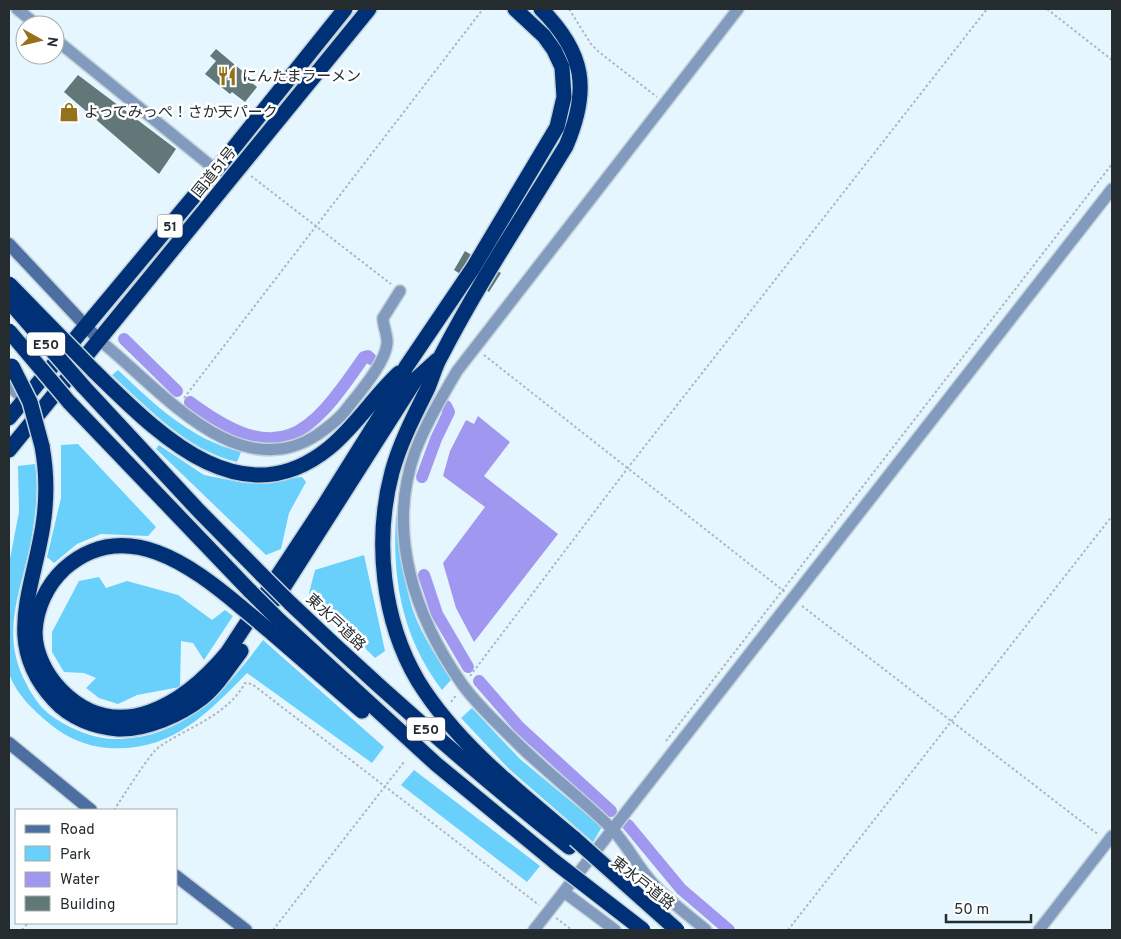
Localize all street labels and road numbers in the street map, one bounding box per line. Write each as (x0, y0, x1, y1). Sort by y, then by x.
street label: 国道51号 (189, 144, 241, 202)
road number: 51 (158, 215, 182, 238)
road number: E50 (27, 332, 65, 356)
street label: 東水戸道路 (301, 591, 369, 656)
road number: E50 (407, 718, 445, 741)
street label: 東水戸道路 (607, 854, 677, 915)

